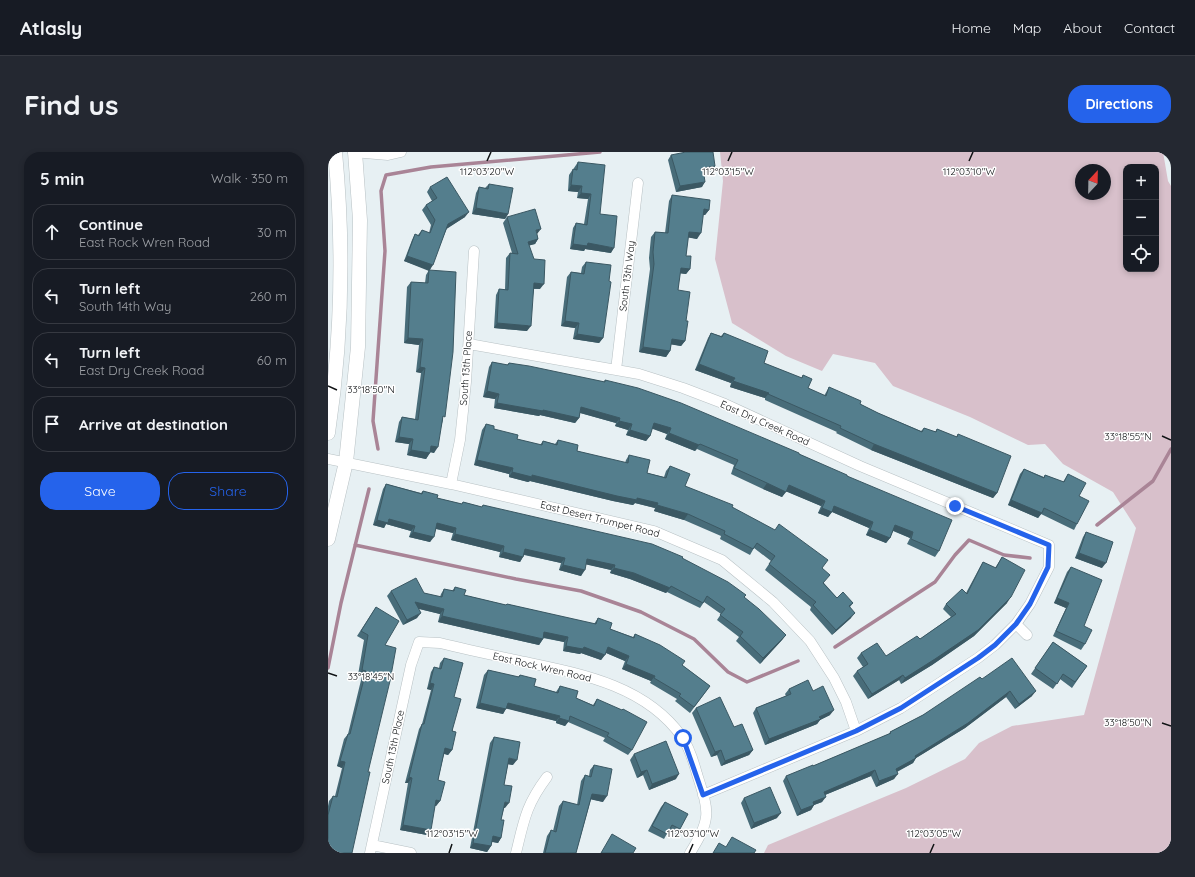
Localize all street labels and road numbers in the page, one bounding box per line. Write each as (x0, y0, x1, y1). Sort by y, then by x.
street label: South 13th Way (616, 240, 638, 312)
street label: South 13th Place (457, 330, 475, 406)
street label: East Dry Creek Road (718, 397, 812, 449)
street label: East Desert Trumpet Road (539, 498, 661, 540)
street label: East Rock Wren Road (491, 649, 593, 685)
street label: South 13th Place (379, 709, 407, 785)

